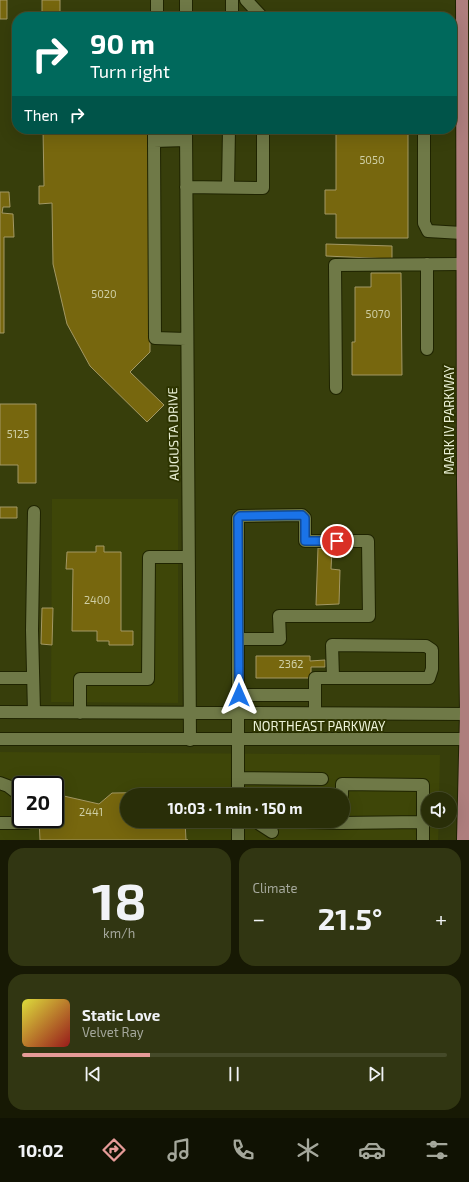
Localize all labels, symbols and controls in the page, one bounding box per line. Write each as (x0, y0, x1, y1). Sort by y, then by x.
text: 90 m (90, 26, 155, 60)
icon: right (24, 28, 76, 80)
text: Turn right (90, 60, 170, 82)
icon: right (66, 104, 88, 126)
text: Then (24, 106, 58, 124)
house number: 5050 (359, 153, 385, 166)
house number: 5020 (91, 287, 117, 300)
house number: 5070 (366, 307, 390, 320)
street label: MARK IV PARKWAY (441, 365, 457, 475)
street label: AUGUSTA DRIVE (164, 387, 182, 481)
house number: 5125 (7, 427, 29, 440)
pin (320, 524, 354, 558)
icon: arrive (326, 530, 348, 552)
house number: 2400 (84, 593, 110, 606)
house number: 2362 (279, 657, 303, 670)
position arrow (218, 674, 260, 716)
street label: NORTHEAST PARKWAY (253, 718, 386, 734)
speed limit sign: 20 (12, 776, 64, 828)
map controls (421, 792, 457, 828)
button: sound (421, 792, 457, 828)
text: 10:03 · 1 min · 150 m (167, 799, 303, 817)
house number: 2441 (79, 805, 103, 818)
text: 18 (92, 868, 147, 930)
text: Climate (253, 880, 297, 896)
text: 21.5° (318, 900, 382, 936)
text: − (253, 905, 265, 931)
text: + (435, 905, 447, 931)
text: km/h (103, 925, 135, 941)
text: Static Love (82, 1006, 160, 1024)
text: Velvet Ray (82, 1024, 144, 1040)
icon: previous (82, 1063, 104, 1085)
icon: pause (223, 1063, 245, 1085)
icon: next (365, 1063, 387, 1085)
icon: directions (100, 1136, 128, 1164)
icon: music (165, 1136, 193, 1164)
icon: phone (229, 1136, 257, 1164)
icon: climate (294, 1136, 322, 1164)
icon: car (358, 1136, 386, 1164)
icon: filters (423, 1136, 451, 1164)
text: 10:02 (18, 1139, 64, 1161)

